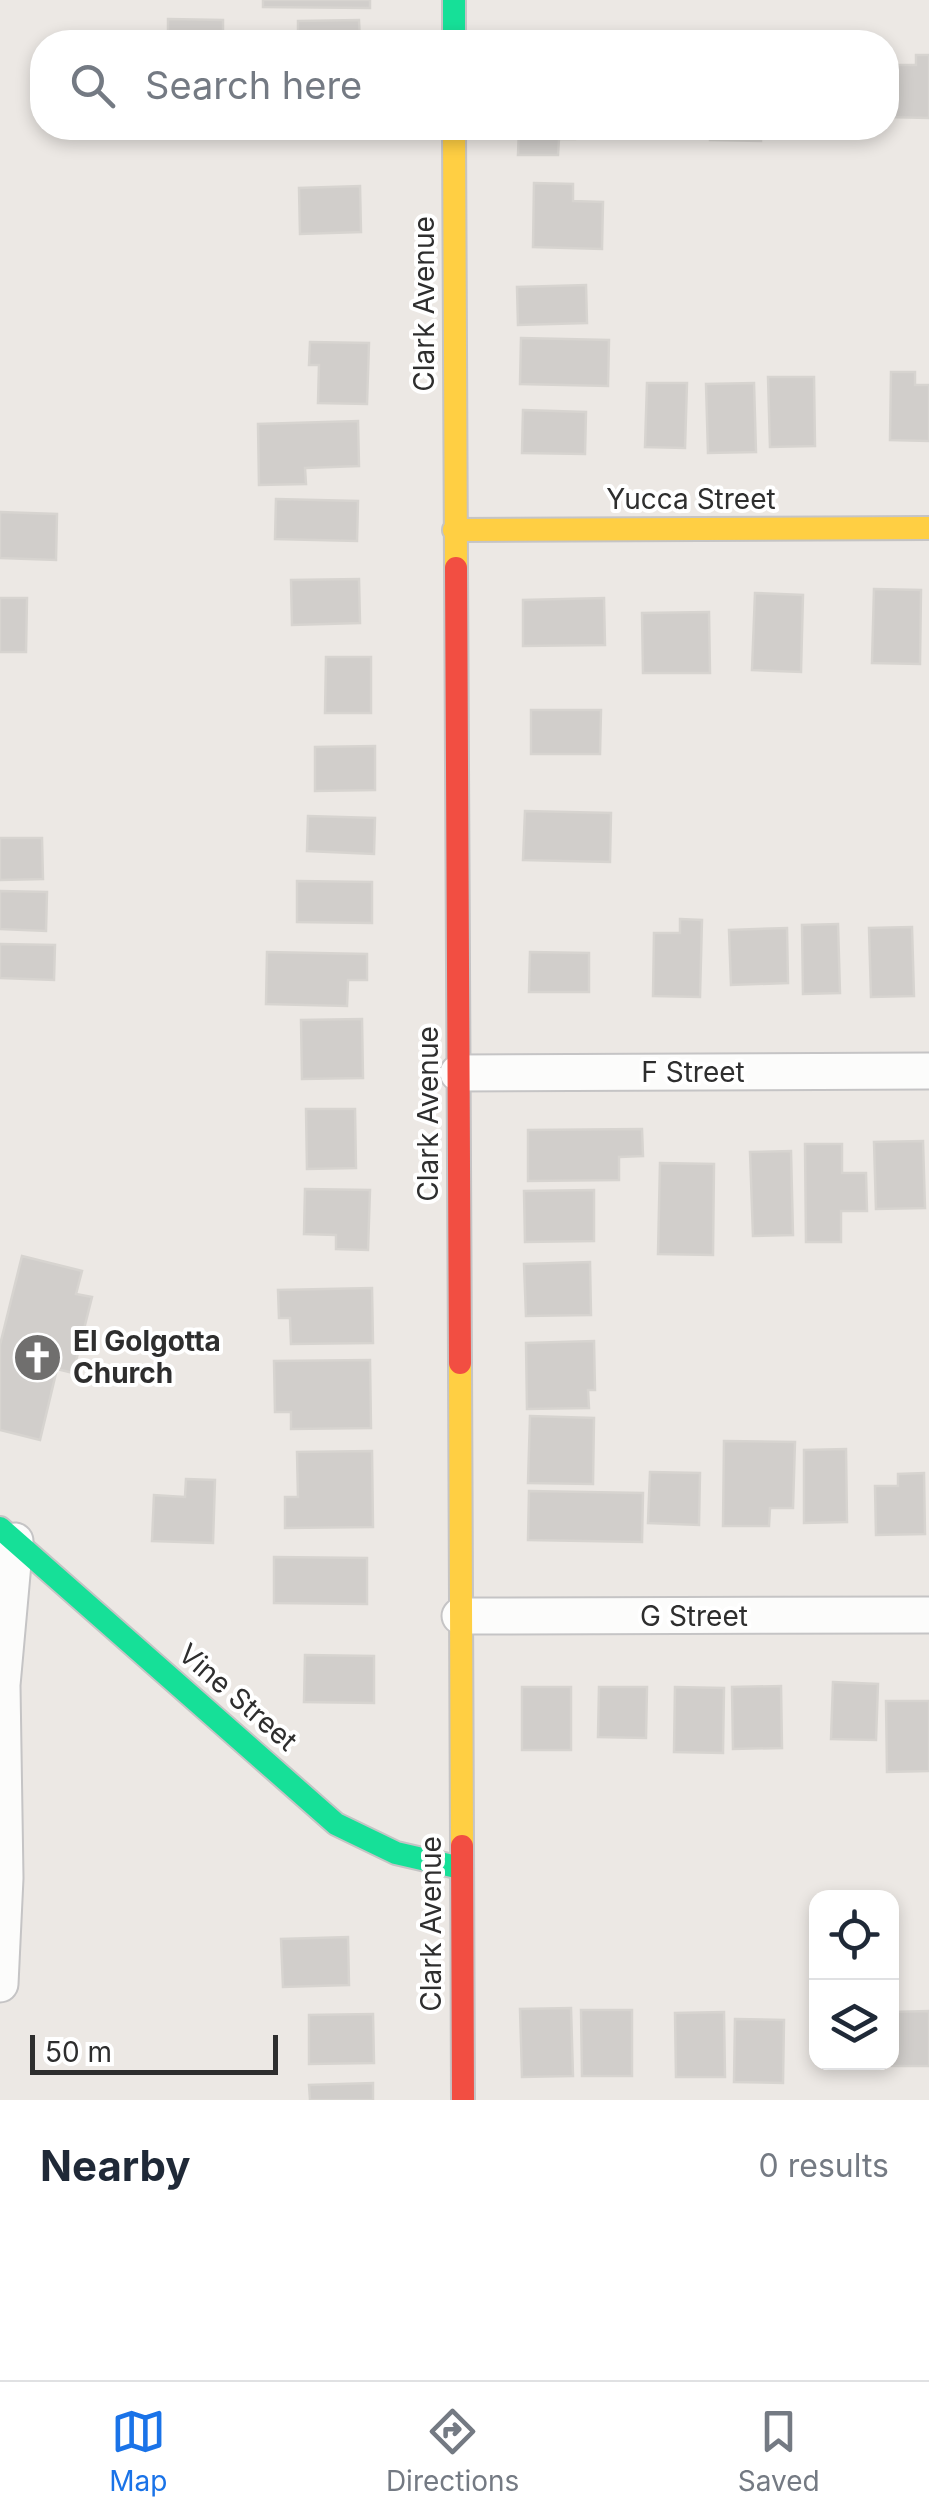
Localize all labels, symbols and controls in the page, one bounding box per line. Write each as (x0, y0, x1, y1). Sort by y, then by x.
search box (30, 30, 899, 140)
icon: search (65, 58, 120, 113)
text: Search here (145, 62, 362, 108)
street label: Clark Avenue (407, 216, 441, 392)
street label: Yucca Street (606, 482, 776, 516)
street label: Clark Avenue (411, 1026, 445, 1202)
street label: F Street (641, 1055, 745, 1089)
place label: El Golgotta Church (73, 1324, 221, 1390)
church icon: El Golgotta Church (12, 1331, 64, 1383)
street label: G Street (640, 1599, 748, 1633)
street label: Vine Street (172, 1636, 304, 1758)
street label: Clark Avenue (414, 1836, 448, 2012)
map controls (809, 1890, 899, 2070)
button: locate (809, 1890, 899, 1980)
button: layers (809, 1980, 899, 2070)
scale bar (30, 2030, 278, 2074)
text: 50 m (45, 2035, 112, 2069)
text: Nearby (40, 2140, 191, 2191)
text: 0 results (759, 2146, 889, 2185)
tab: Map (109, 2404, 167, 2498)
tab: Directions (386, 2404, 519, 2498)
tab: Saved (738, 2404, 820, 2498)

